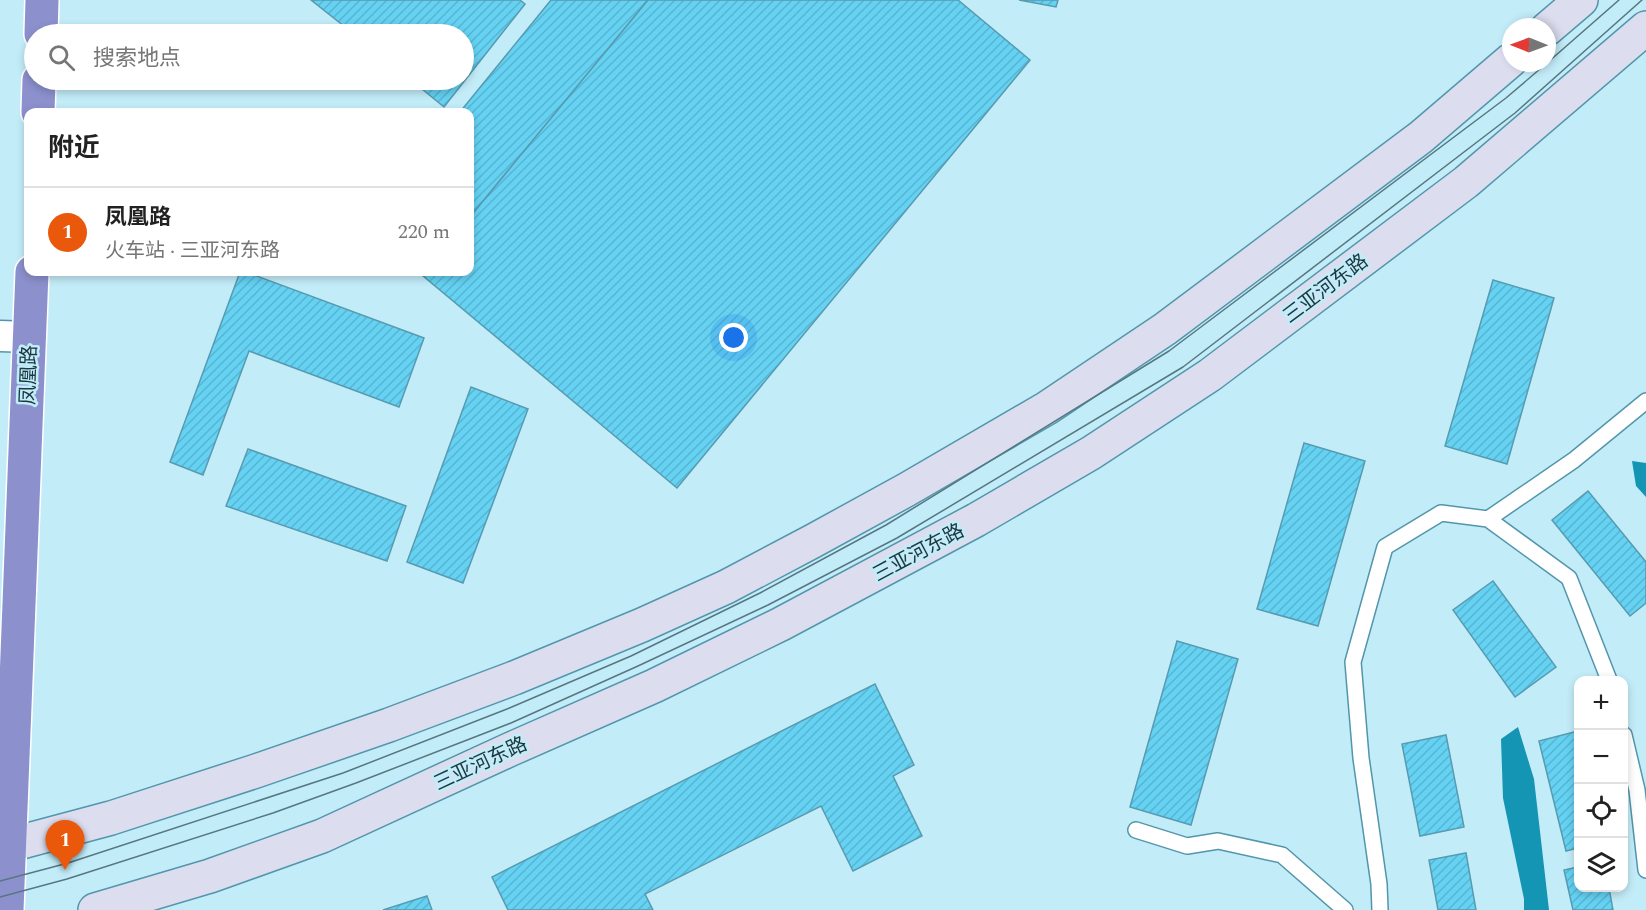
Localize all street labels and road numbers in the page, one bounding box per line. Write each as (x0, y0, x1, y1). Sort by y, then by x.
street label: 三亚河东路 (1277, 247, 1375, 331)
street label: 凤凰路 (13, 345, 45, 406)
street label: 三亚河东路 (867, 516, 970, 590)
street label: 三亚河东路 (429, 729, 532, 799)

